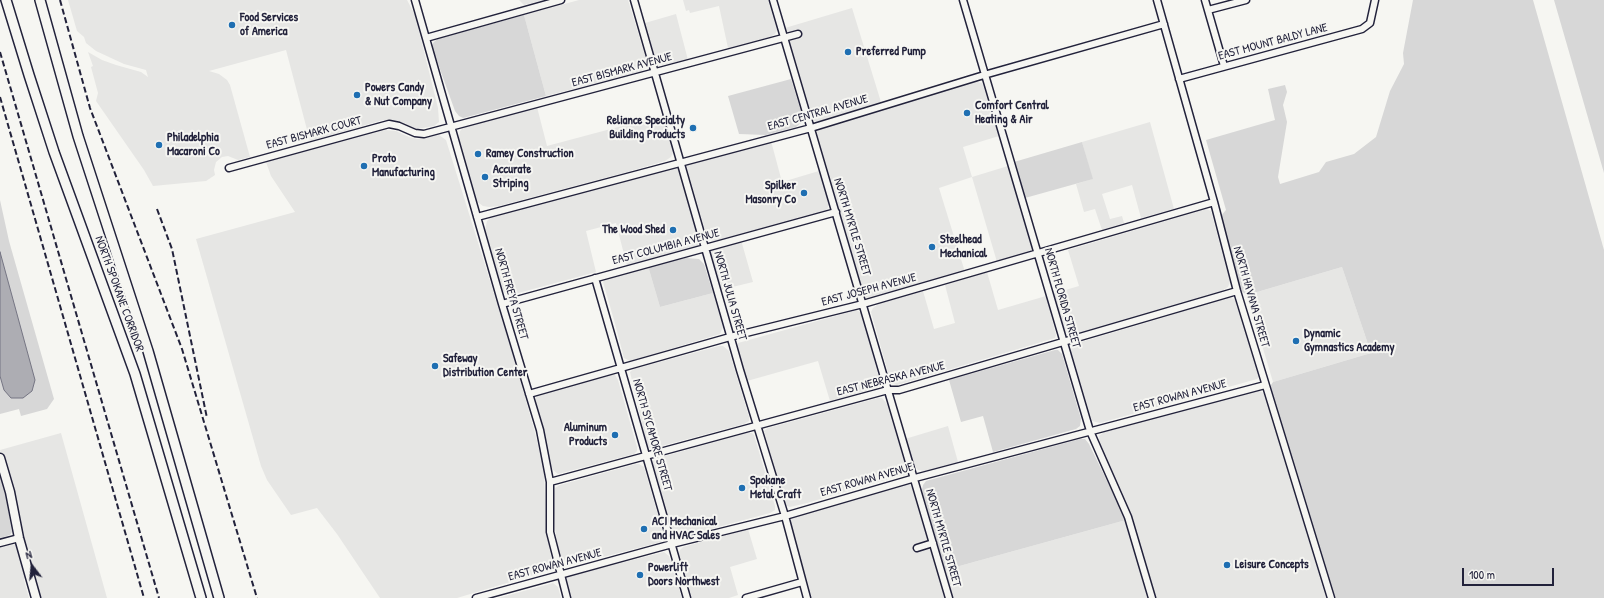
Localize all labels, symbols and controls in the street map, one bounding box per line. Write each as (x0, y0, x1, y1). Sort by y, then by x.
place label: Food Services of America (240, 11, 298, 39)
marker: Food Services of America (227, 20, 237, 30)
street label: EAST MOUNT BALDY LANE (1217, 21, 1329, 63)
place label: Preferred Pump (856, 45, 926, 59)
marker: Preferred Pump (843, 47, 853, 57)
street label: EAST BISMARK AVENUE (570, 50, 674, 90)
place label: Powers Candy & Nut Company (365, 81, 432, 109)
marker: Powers Candy & Nut Company (352, 90, 362, 100)
street label: EAST CENTRAL AVENUE (766, 92, 870, 134)
place label: Comfort Central Heating & Air (975, 99, 1049, 127)
marker: Comfort Central Heating & Air (962, 108, 972, 118)
street label: EAST BISMARK COURT (265, 113, 363, 153)
place label: Reliance Specialty Building Products (607, 114, 685, 142)
marker: Reliance Specialty Building Products (688, 123, 698, 133)
place label: Philadelphia Macaroni Co (167, 131, 220, 159)
marker: Philadelphia Macaroni Co (154, 140, 164, 150)
place label: Ramey Construction (486, 147, 574, 161)
marker: Ramey Construction (473, 149, 483, 159)
place label: Proto Manufacturing (372, 152, 435, 180)
marker: Proto Manufacturing (359, 161, 369, 171)
place label: Accurate Striping (493, 163, 531, 191)
marker: Accurate Striping (480, 172, 490, 182)
street label: NORTH MYRTLE STREET (830, 176, 874, 278)
place label: Spilker Masonry Co (745, 179, 796, 207)
marker: Spilker Masonry Co (799, 188, 809, 198)
place label: The Wood Shed (602, 223, 665, 237)
marker: The Wood Shed (668, 225, 678, 235)
street label: EAST COLUMBIA AVENUE (611, 226, 721, 268)
place label: Steelhead Mechanical (940, 233, 987, 261)
street label: NORTH SPOKANE CORRIDOR (91, 234, 147, 354)
marker: Steelhead Mechanical (927, 242, 937, 252)
street label: NORTH HAVANA STREET (1230, 245, 1272, 349)
street label: NORTH FLORIDA STREET (1041, 246, 1083, 350)
street label: NORTH FREYA STREET (491, 247, 531, 341)
street label: NORTH JULIA STREET (710, 250, 750, 342)
street label: EAST JOSEPH AVENUE (820, 270, 918, 310)
place label: Dynamic Gymnastics Academy (1304, 327, 1395, 355)
marker: Dynamic Gymnastics Academy (1291, 336, 1301, 346)
place label: Safeway Distribution Center (443, 352, 527, 380)
street label: EAST NEBRASKA AVENUE (836, 359, 946, 399)
marker: Safeway Distribution Center (430, 361, 440, 371)
street label: NORTH SYCAMORE STREET (629, 377, 675, 493)
street label: EAST ROWAN AVENUE (1132, 377, 1228, 415)
place label: Aluminum Products (564, 421, 607, 449)
marker: Aluminum Products (610, 430, 620, 440)
street label: EAST ROWAN AVENUE (819, 460, 915, 500)
place label: Spokane Metal Craft (750, 474, 801, 502)
marker: Spokane Metal Craft (737, 483, 747, 493)
street label: NORTH MYRTLE STREET (922, 487, 964, 589)
place label: ACI Mechanical and HVAC Sales (652, 515, 720, 543)
marker: ACI Mechanical and HVAC Sales (639, 524, 649, 534)
north arrow (12, 546, 52, 586)
street label: EAST ROWAN AVENUE (507, 546, 603, 584)
text: N (24, 547, 33, 562)
place label: Leisure Concepts (1235, 558, 1309, 572)
marker: Leisure Concepts (1222, 560, 1232, 570)
scale bar (1464, 560, 1556, 586)
place label: Powerlift Doors Northwest (648, 561, 719, 589)
text: 100 m (1469, 566, 1495, 583)
marker: Powerlift Doors Northwest (635, 570, 645, 580)

